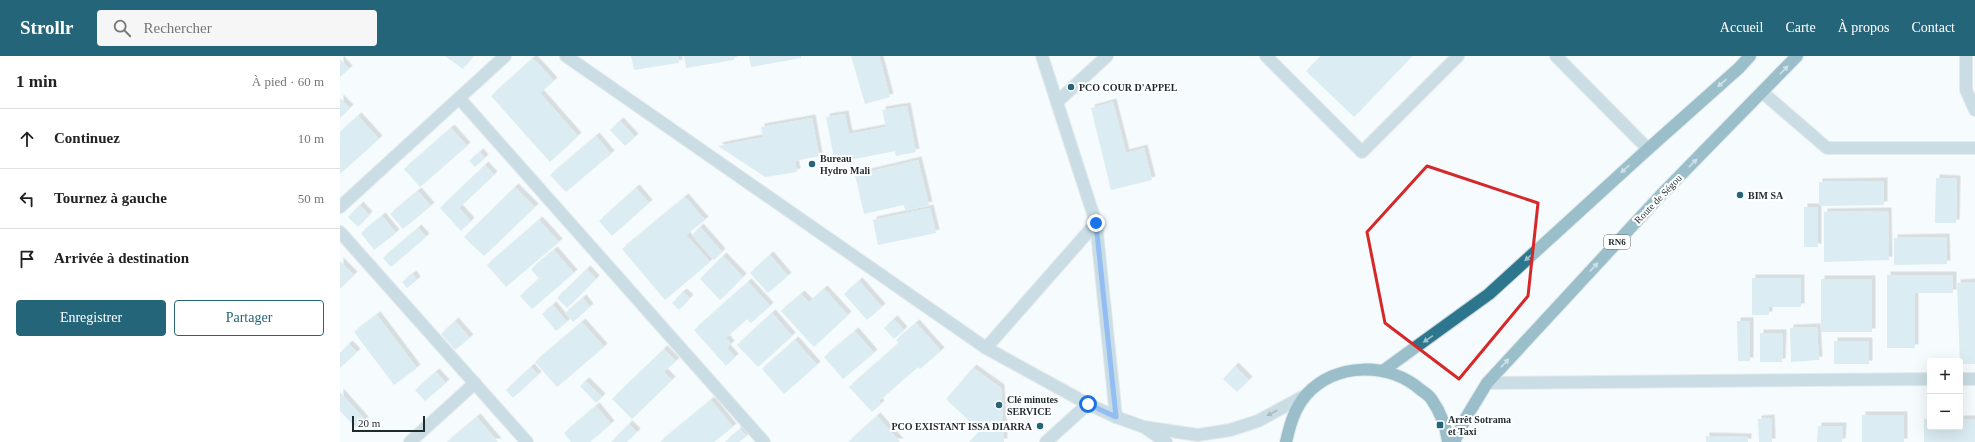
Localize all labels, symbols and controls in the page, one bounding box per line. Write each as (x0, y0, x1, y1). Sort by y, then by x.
search box (97, 10, 377, 46)
text: Strollr (20, 17, 73, 38)
icon: search (111, 17, 133, 39)
text: Rechercher (143, 20, 212, 36)
text: Accueil (1720, 20, 1763, 35)
text: Carte (1785, 20, 1816, 35)
text: À propos (1838, 20, 1889, 35)
text: Contact (1911, 20, 1955, 35)
one-way arrow (1779, 65, 1789, 75)
text: 1 min (16, 72, 57, 91)
text: À pied · 60 m (252, 74, 324, 89)
one-way arrow (1717, 79, 1728, 88)
marker: PCO COUR D'APPEL (1066, 82, 1076, 92)
place label: PCO COUR D'APPEL (1079, 82, 1178, 93)
icon: ahead (16, 128, 38, 150)
text: Continuez (54, 130, 120, 146)
text: 10 m (298, 131, 324, 146)
place label: Bureau Hydro Mali (820, 153, 870, 176)
one-way arrow (1688, 158, 1698, 168)
marker: Bureau Hydro Mali (807, 159, 817, 169)
one-way arrow (1620, 165, 1630, 174)
street label: Route de Ségou (1632, 172, 1684, 226)
icon: left (16, 188, 38, 210)
text: Tournez à gauche (54, 190, 167, 206)
marker: BIM SA (1735, 190, 1745, 200)
place label: BIM SA (1748, 190, 1784, 201)
text: 50 m (298, 191, 324, 206)
route end (1087, 214, 1105, 232)
road number: RN6 (1604, 235, 1630, 249)
icon: arrive (16, 248, 38, 270)
text: Arrivée à destination (54, 250, 189, 266)
one-way arrow (1524, 253, 1534, 262)
one-way arrow (1589, 263, 1598, 272)
button: Enregistrer (16, 300, 166, 336)
button: Partager (174, 300, 324, 336)
one-way arrow (1423, 335, 1434, 343)
one-way arrow (1501, 358, 1510, 368)
map controls (1927, 358, 1963, 430)
button: + (1927, 358, 1963, 394)
place label: Clé minutes SERVICE (1007, 394, 1058, 417)
button: − (1927, 394, 1963, 430)
route start (1079, 395, 1097, 413)
marker: Clé minutes SERVICE (994, 400, 1004, 410)
one-way arrow (1266, 410, 1277, 417)
scale bar (352, 414, 425, 433)
place label: Arrêt Sotrama et Taxi (1448, 414, 1511, 437)
text: 20 m (358, 417, 380, 429)
marker: Arrêt Sotrama et Taxi (1435, 420, 1445, 430)
place label: PCO EXISTANT ISSA DIARRA (892, 421, 1033, 432)
marker: PCO EXISTANT ISSA DIARRA (1035, 421, 1045, 431)

